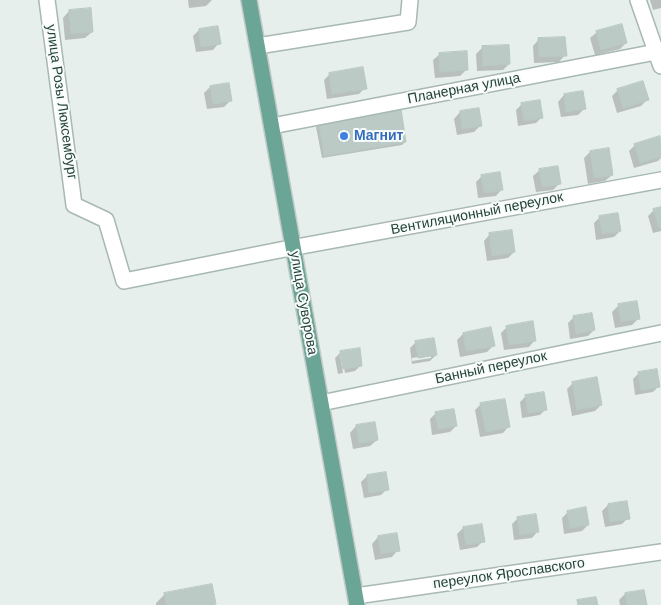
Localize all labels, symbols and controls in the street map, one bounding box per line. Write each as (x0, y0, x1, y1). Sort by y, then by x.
street label: улица Розы Люксембург (42, 23, 80, 181)
street label: Планерная улица (406, 70, 522, 108)
place label: Магнит (354, 128, 403, 144)
marker: Магнит (338, 130, 350, 142)
street label: Вентиляционный переулок (389, 189, 565, 239)
street label: улица Суворова (286, 250, 320, 356)
street label: Банный переулок (434, 348, 548, 388)
street label: переулок Ярославского (432, 555, 586, 593)

